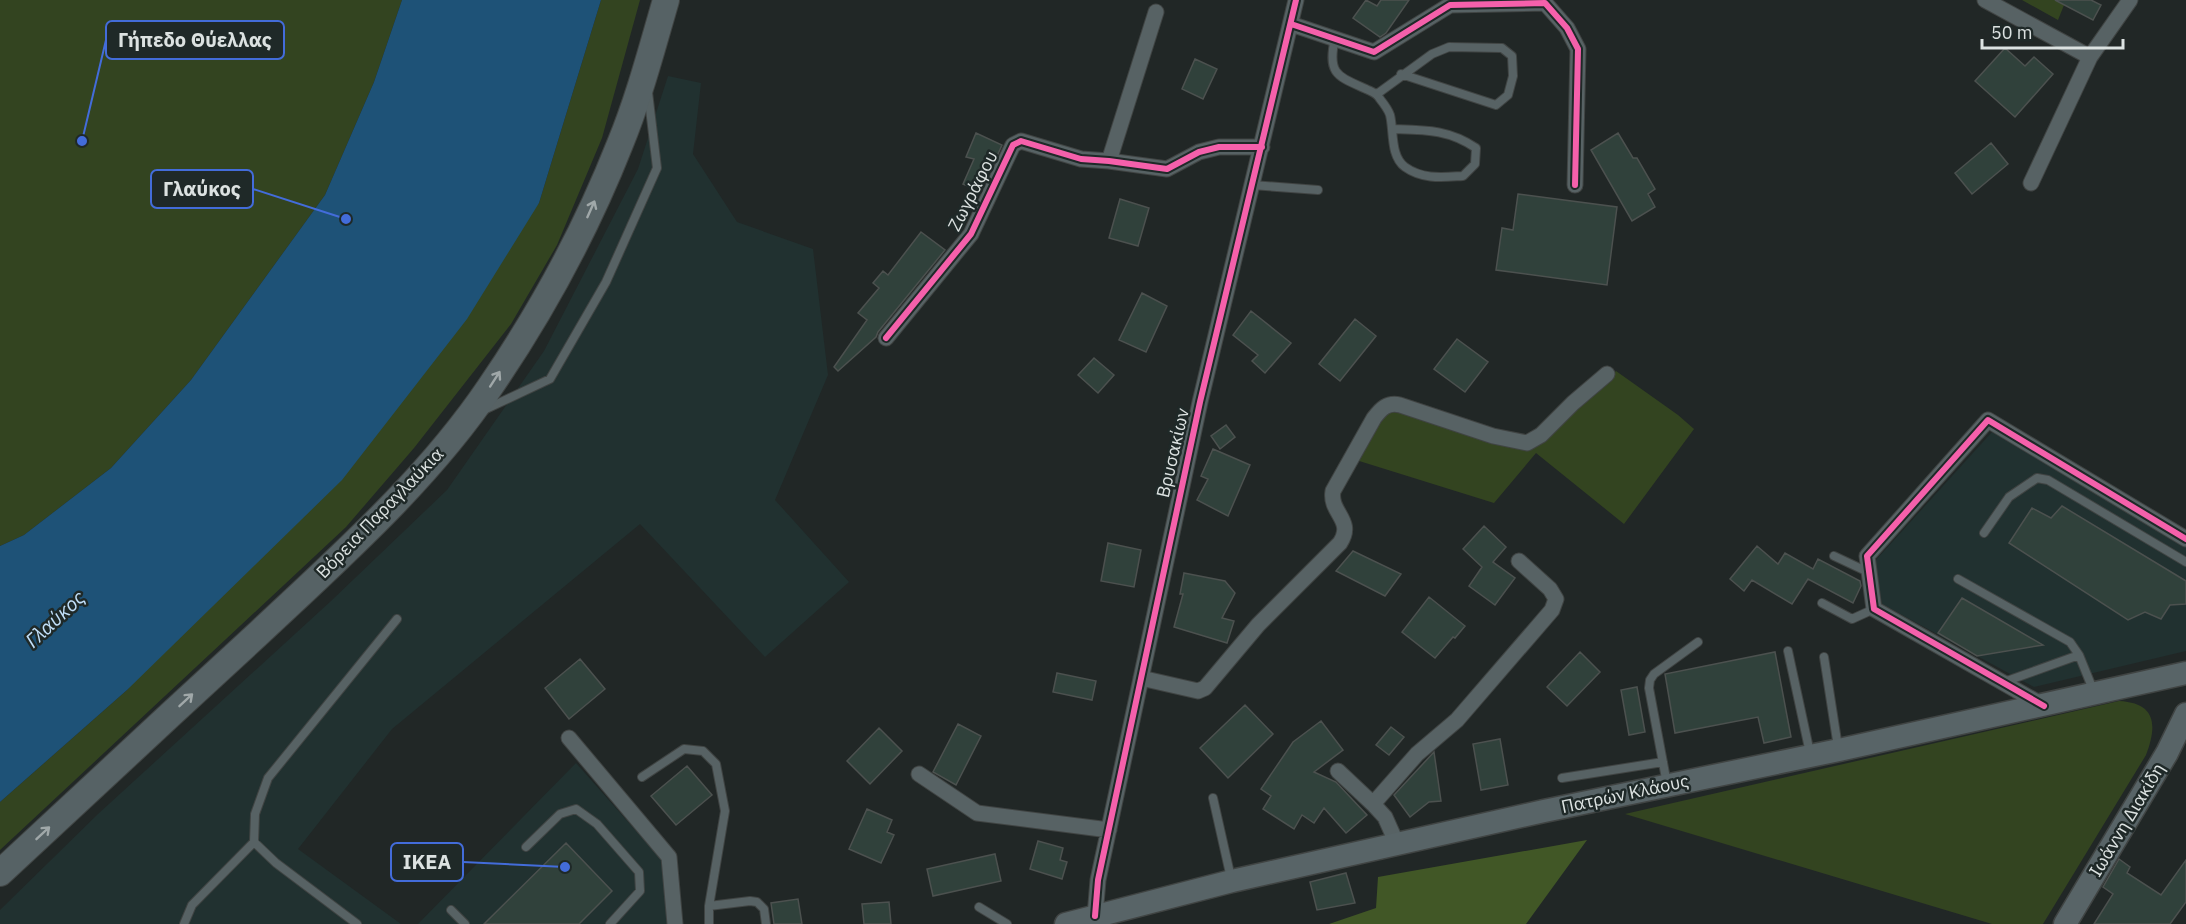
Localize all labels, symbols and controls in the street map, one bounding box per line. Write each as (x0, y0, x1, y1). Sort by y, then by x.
scale bar (1982, 12, 2123, 50)
callout: Γήπεδο Θύελλας (106, 21, 284, 59)
text: 50 m (1991, 21, 2033, 44)
text: Γήπεδο Θύελλας (118, 26, 272, 53)
street label: Ζωγράφου (943, 147, 1003, 235)
callout: Γλαύκος (151, 170, 253, 208)
text: Γλαύκος (163, 175, 241, 202)
one-way arrow (585, 201, 597, 219)
one-way arrow (490, 371, 502, 388)
street label: Βρυσακίων (1151, 406, 1194, 500)
street label: Βόρεια Παραγλαύκια (311, 442, 448, 583)
water label: Γλαύκος (19, 584, 91, 653)
one-way arrow (178, 693, 193, 707)
street label: Ιωάννη Διακίδη (2084, 759, 2170, 881)
street label: Πατρών Κλάους (1559, 769, 1691, 818)
one-way arrow (35, 826, 50, 840)
callout: IKEA (391, 843, 463, 881)
text: IKEA (403, 848, 451, 875)

